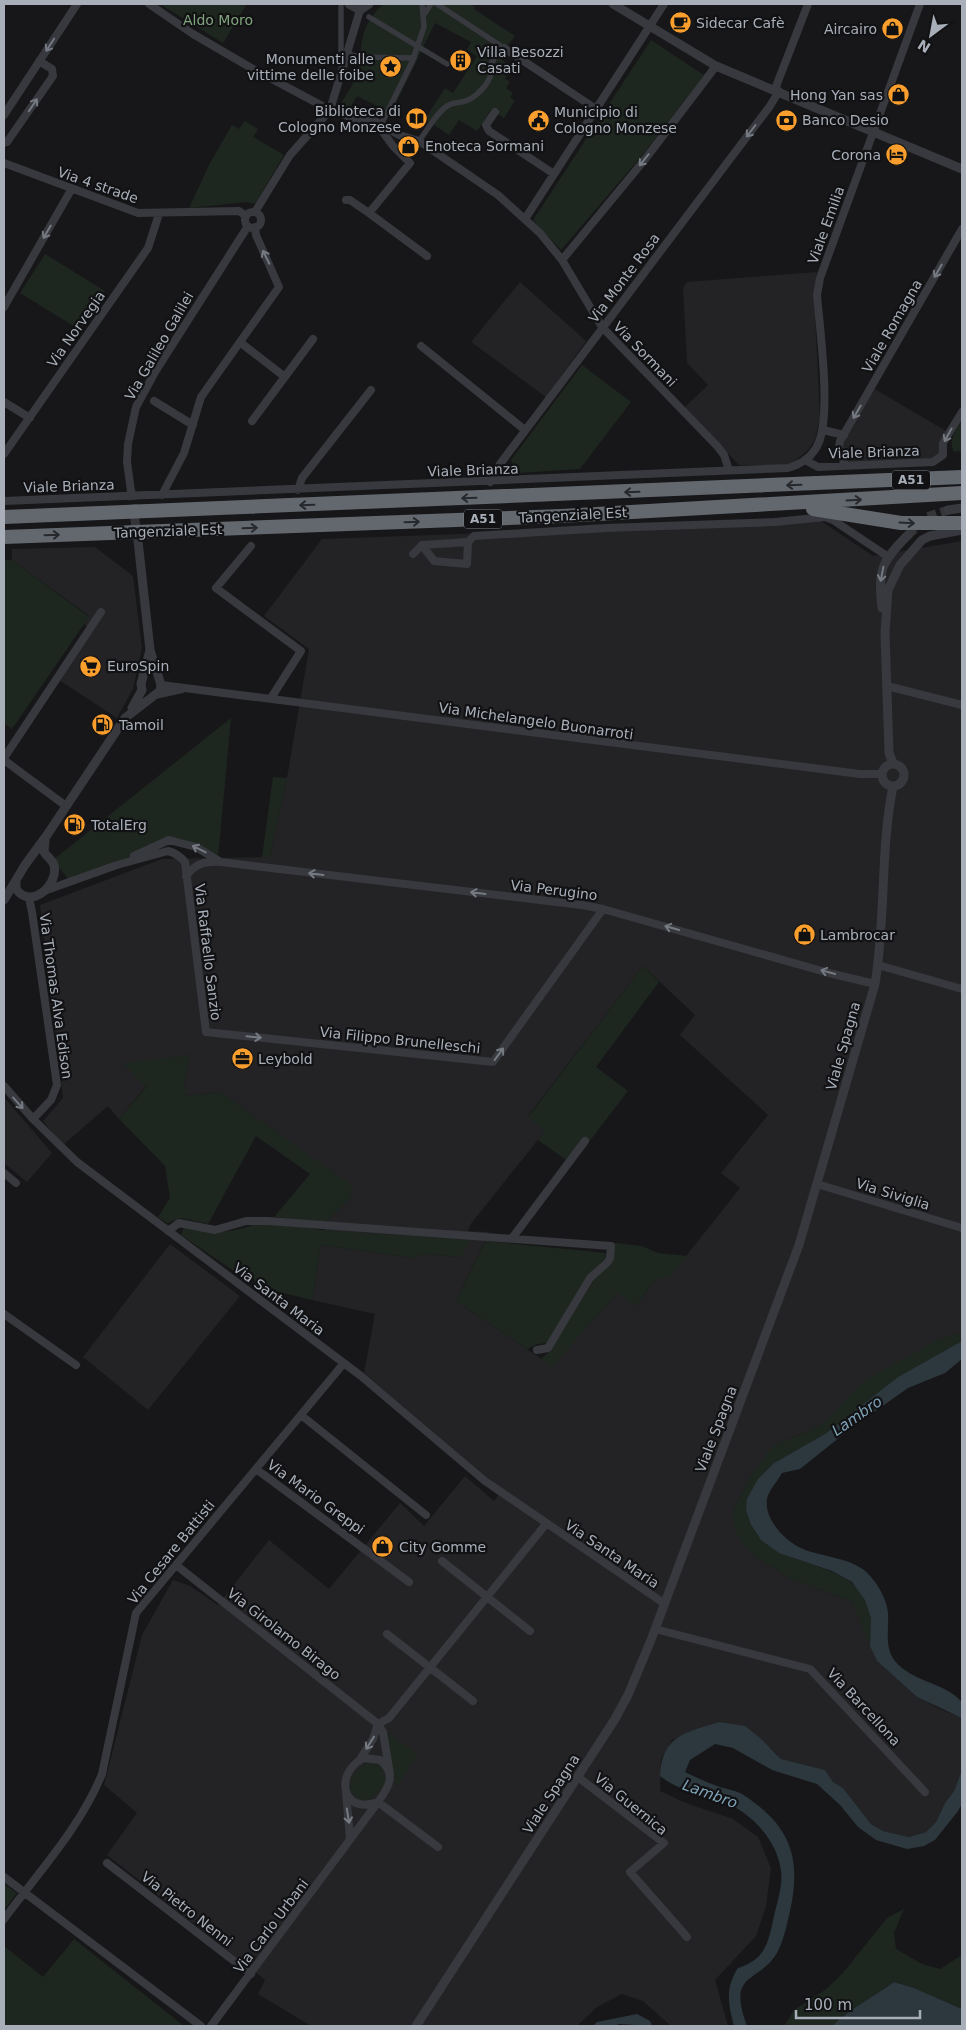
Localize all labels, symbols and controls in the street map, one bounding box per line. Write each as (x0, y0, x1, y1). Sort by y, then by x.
north arrow (906, 10, 956, 60)
cafe icon: Sidecar Cafè (668, 11, 692, 35)
park label: Aldo Moro (183, 12, 253, 28)
place label: Sidecar Cafè (696, 15, 785, 31)
shop icon: Aircairo (881, 17, 905, 41)
place label: Aircairo (824, 21, 877, 37)
text: N (915, 36, 933, 56)
one-way arrow (45, 37, 55, 51)
place label: Villa Besozzi Casati (477, 44, 564, 76)
building icon: Villa Besozzi Casati (449, 48, 473, 72)
place label: Monumenti alle vittime delle foibe (247, 51, 374, 83)
place icon: Monumenti alle vittime delle foibe (378, 55, 402, 79)
shop icon: Hong Yan sas (887, 83, 911, 107)
place label: Hong Yan sas (790, 87, 883, 103)
one-way arrow (28, 98, 38, 112)
place label: Biblioteca di Cologno Monzese (278, 103, 401, 135)
place label: Municipio di Cologno Monzese (554, 104, 677, 136)
library icon: Biblioteca di Cologno Monzese (405, 107, 429, 131)
public building icon: Municipio di Cologno Monzese (526, 108, 550, 132)
bank icon: Banco Desio (774, 108, 798, 132)
place label: Banco Desio (802, 112, 889, 128)
one-way arrow (746, 124, 757, 137)
shop icon: Enoteca Sormani (397, 134, 421, 158)
place label: Enoteca Sormani (425, 138, 544, 154)
hotel icon: Corona (885, 143, 909, 167)
place label: Corona (831, 147, 881, 163)
one-way arrow (639, 153, 650, 166)
street label: Via 4 strade (56, 164, 140, 206)
street label: Viale Emilia (805, 184, 847, 266)
one-way arrow (41, 225, 51, 239)
street label: Via Monte Rosa (585, 230, 663, 326)
one-way arrow (261, 250, 271, 265)
one-way arrow (933, 263, 942, 278)
street label: Viale Romagna (859, 277, 925, 375)
street label: Via Norvegia (44, 288, 108, 370)
street label: Via Galileo Galilei (121, 289, 197, 403)
street label: Via Sormani (610, 318, 680, 390)
one-way arrow (852, 404, 862, 419)
one-way arrow (942, 427, 952, 441)
street label: Viale Brianza (828, 442, 920, 462)
street label: Viale Brianza (427, 460, 519, 480)
road number: A51 (892, 470, 930, 490)
street label: Viale Brianza (23, 476, 115, 496)
one-way arrow (786, 481, 802, 490)
one-way arrow (624, 487, 640, 497)
one-way arrow (462, 494, 478, 503)
one-way arrow (846, 495, 862, 505)
one-way arrow (299, 500, 316, 510)
street label: Tangenziale Est (517, 504, 628, 526)
road number: A51 (464, 509, 502, 528)
one-way arrow (404, 517, 420, 526)
one-way arrow (899, 519, 915, 528)
street label: Tangenziale Est (113, 521, 223, 541)
one-way arrow (242, 523, 258, 532)
one-way arrow (44, 531, 60, 540)
one-way arrow (877, 566, 886, 582)
supermarket icon: EuroSpin (79, 654, 103, 678)
place label: EuroSpin (107, 658, 169, 674)
street label: Via Michelangelo Buonarroti (438, 699, 634, 743)
fuel station icon: Tamoil (91, 713, 115, 737)
place label: Tamoil (118, 717, 164, 733)
fuel station icon: TotalErg (63, 813, 87, 837)
place label: TotalErg (90, 817, 147, 833)
one-way arrow (192, 844, 207, 854)
one-way arrow (309, 869, 325, 879)
street label: Via Perugino (510, 877, 598, 903)
street label: Via Raffaello Sanzio (192, 883, 224, 1021)
one-way arrow (470, 888, 486, 898)
street label: Via Thomas Alva Edison (36, 912, 76, 1080)
one-way arrow (664, 923, 680, 933)
shop icon: Lambrocar (792, 923, 816, 947)
place label: Lambrocar (820, 927, 895, 943)
one-way arrow (820, 967, 836, 977)
street label: Viale Spagna (823, 1000, 863, 1092)
street label: Via Filippo Brunelleschi (319, 1024, 481, 1056)
one-way arrow (246, 1032, 262, 1042)
office icon: Leybold (230, 1047, 254, 1071)
one-way arrow (494, 1047, 504, 1061)
place label: Leybold (258, 1051, 313, 1067)
one-way arrow (13, 1096, 24, 1109)
street label: Via Siviglia (854, 1175, 932, 1213)
street label: Via Santa Maria (230, 1260, 328, 1338)
street label: Viale Spagna (692, 1383, 740, 1475)
water label: Lambro (828, 1392, 886, 1440)
street label: Via Mario Greppi (264, 1456, 368, 1538)
street label: Via Cesare Battisti (124, 1497, 218, 1607)
street label: Via Santa Maria (562, 1517, 662, 1591)
shop icon: City Gomme (371, 1535, 395, 1559)
place label: City Gomme (399, 1539, 486, 1555)
street label: Via Girolamo Birago (224, 1585, 344, 1683)
street label: Via Barcellona (824, 1665, 904, 1749)
one-way arrow (365, 1735, 375, 1749)
street label: Viale Spagna (519, 1751, 583, 1837)
street label: Via Guernica (591, 1770, 671, 1838)
water label: Lambro (680, 1776, 740, 1812)
one-way arrow (344, 1808, 354, 1824)
street label: Via Pietro Nenni (138, 1868, 236, 1950)
street label: Via Carlo Urbani (230, 1876, 312, 1976)
scale bar (796, 1988, 920, 2020)
text: 100 m (804, 1996, 852, 2014)

